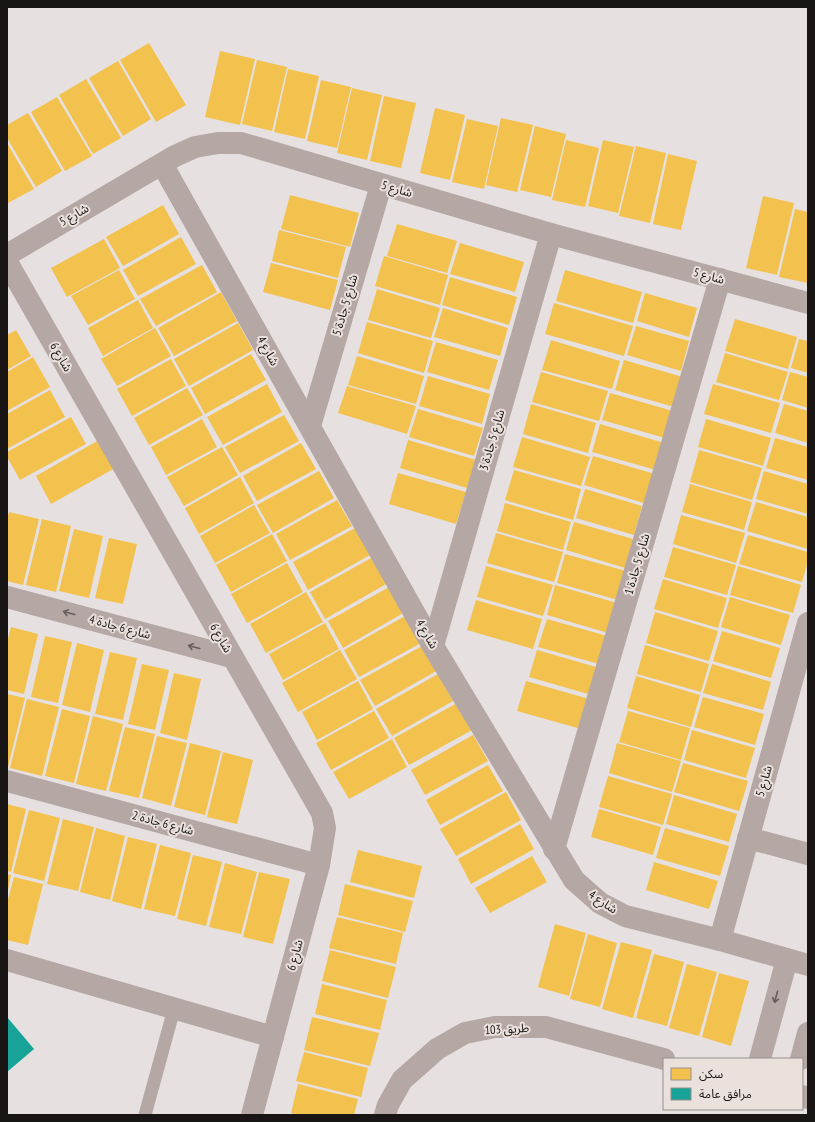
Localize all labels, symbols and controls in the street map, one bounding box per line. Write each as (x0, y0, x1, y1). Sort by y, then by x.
street label: شارع 5 (379, 177, 414, 202)
street label: شارع 5 (56, 200, 92, 231)
street label: شارع 5 (692, 264, 726, 289)
street label: شارع 5 جادة 5 (329, 273, 362, 338)
street label: شارع 4 (253, 333, 283, 369)
street label: شارع 6 (45, 339, 76, 375)
street label: شارع 5 جادة 3 (476, 408, 509, 473)
street label: شارع 5 جادة 1 (621, 532, 654, 597)
one-way arrow (63, 609, 76, 617)
street label: شارع 6 جادة 4 (87, 611, 152, 644)
street label: شارع 4 (411, 616, 442, 652)
street label: شارع 6 (205, 620, 236, 656)
one-way arrow (188, 643, 201, 650)
street label: شارع 5 (752, 764, 777, 799)
street label: شارع 6 جادة 2 (130, 807, 195, 840)
street label: شارع 4 (585, 887, 620, 918)
street label: شارع 6 (283, 938, 308, 972)
one-way arrow (772, 990, 780, 1003)
street label: طريق 103 (484, 1020, 530, 1038)
legend (663, 1058, 803, 1110)
text: سكن (699, 1066, 723, 1081)
text: مرافق عامة (699, 1086, 752, 1102)

